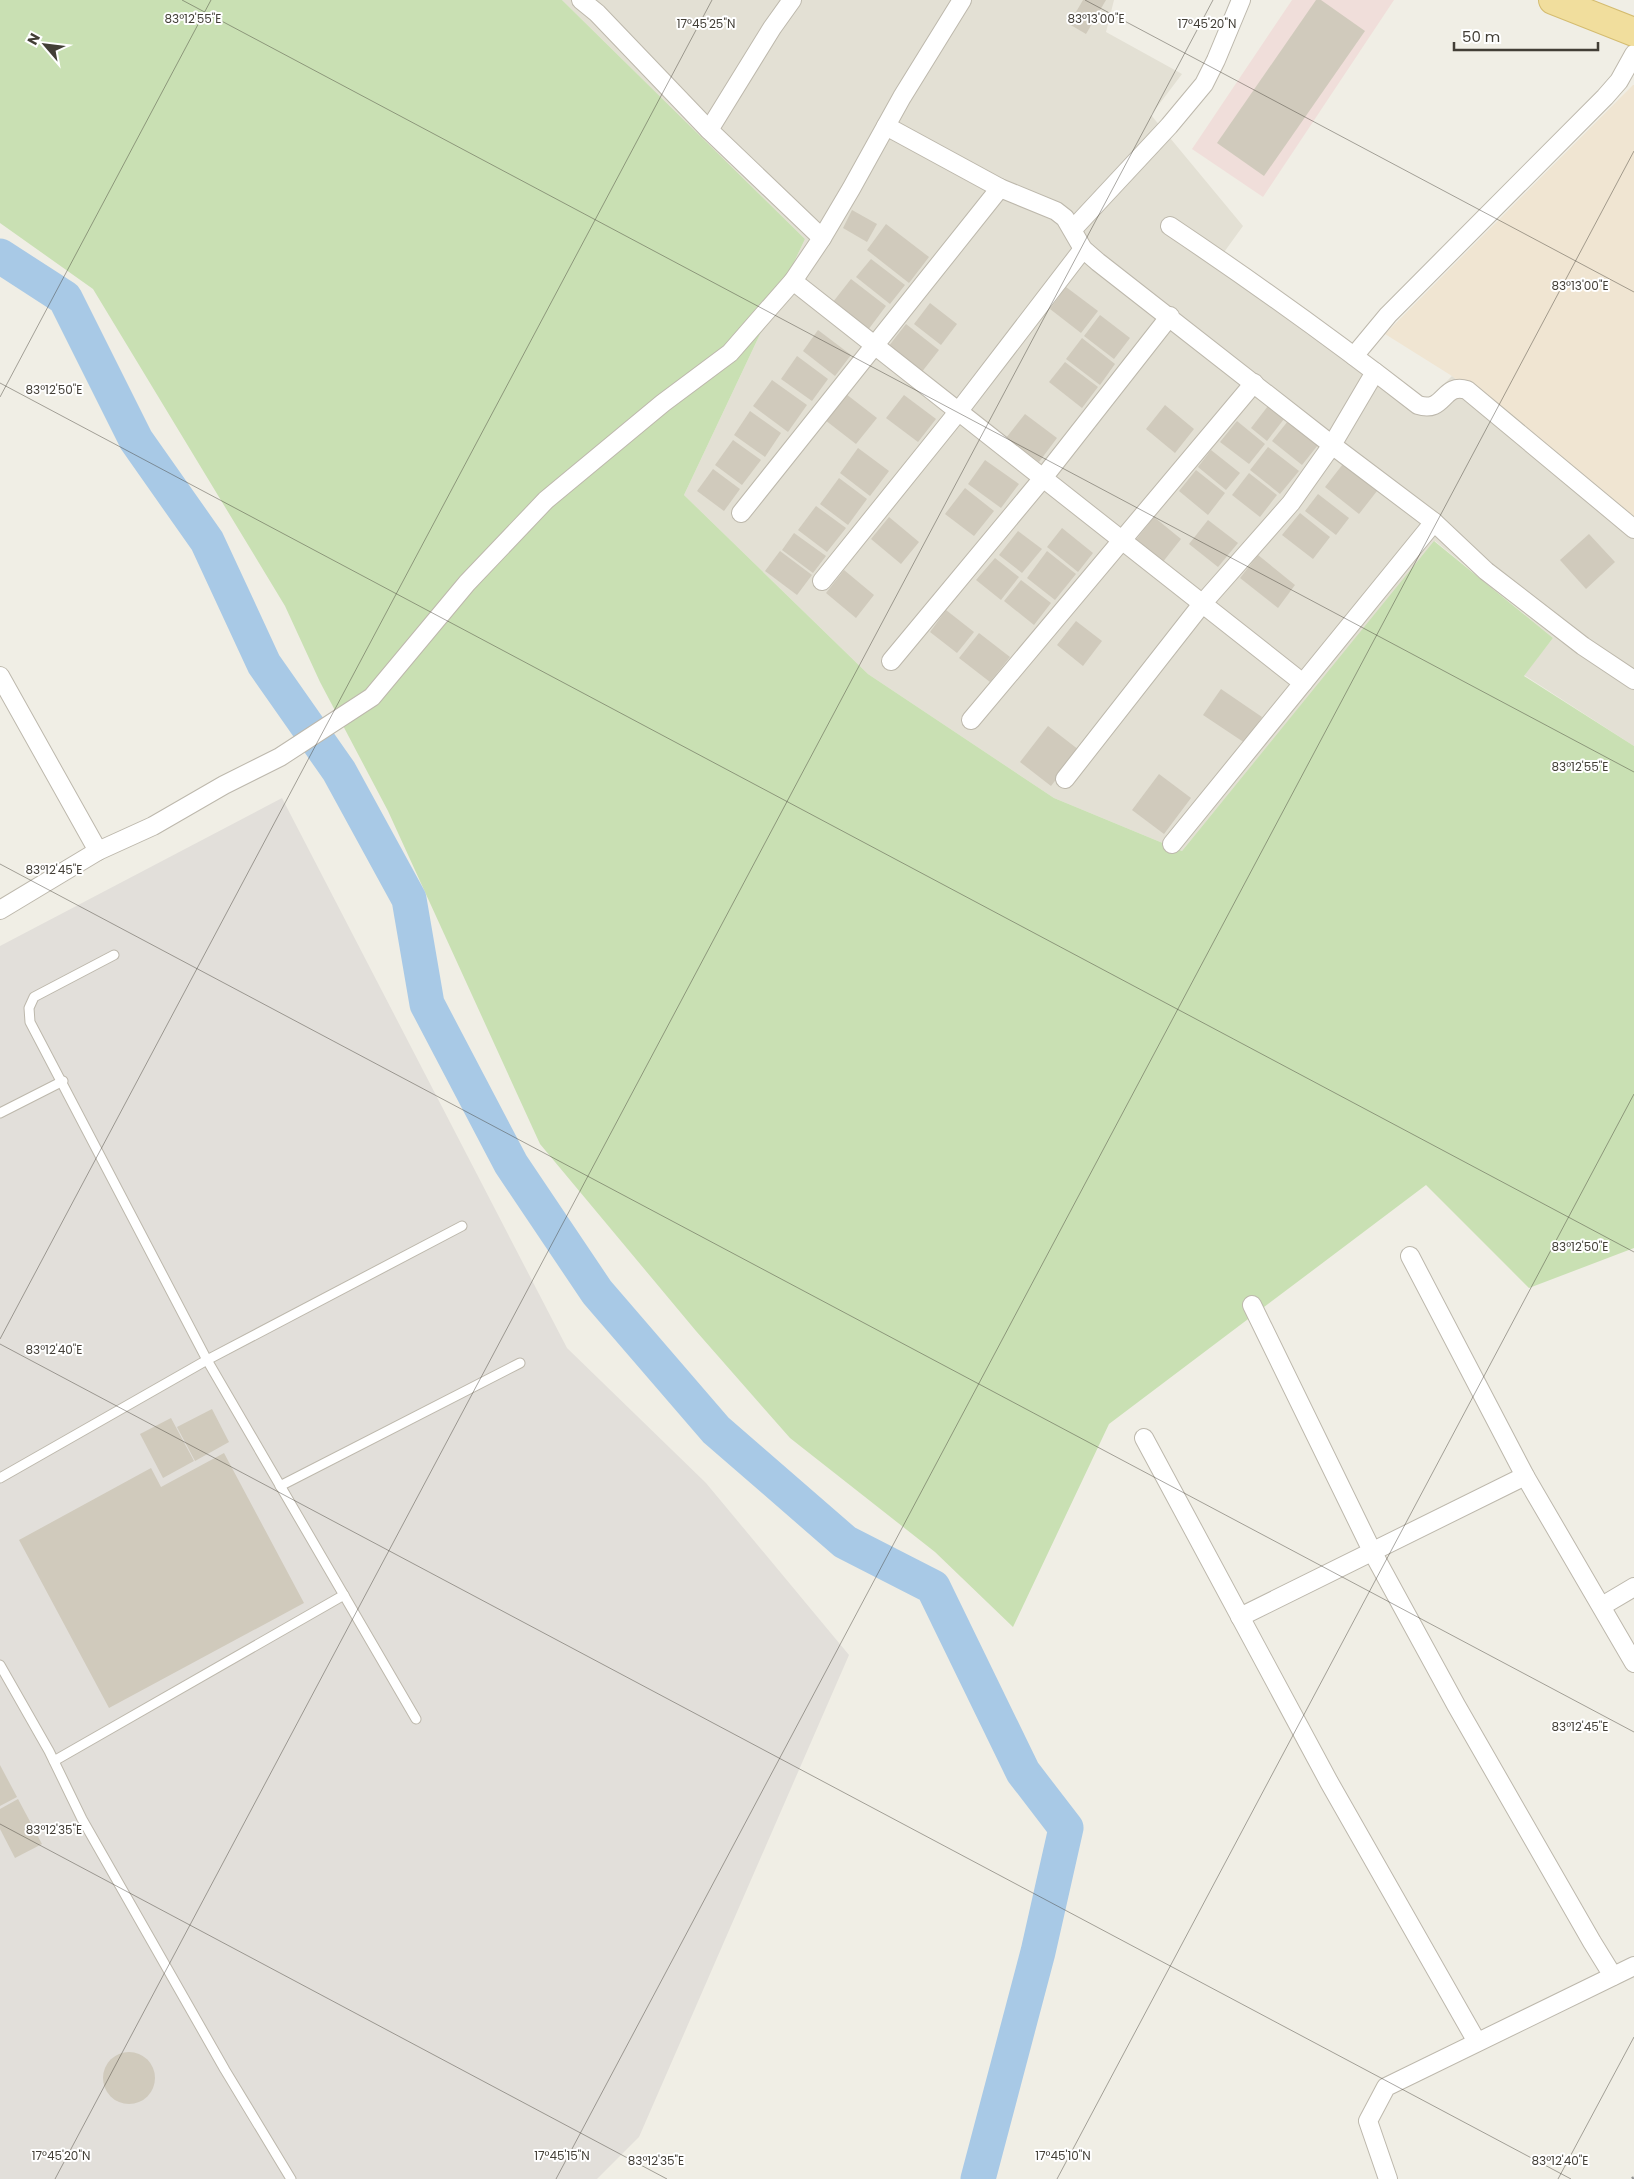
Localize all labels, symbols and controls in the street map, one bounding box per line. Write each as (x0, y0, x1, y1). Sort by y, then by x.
text: 83°12'55"E (165, 10, 221, 27)
text: 83°13'00"E (1067, 10, 1125, 27)
text: 17°45'25"N (677, 15, 735, 32)
text: 17°45'20"N (1178, 15, 1236, 32)
north arrow (20, 20, 70, 70)
scale bar (1454, 20, 1598, 52)
text: 50 m (1462, 26, 1500, 47)
text: N (22, 30, 45, 48)
text: 83°13'00"E (1551, 277, 1609, 294)
text: 83°12'50"E (26, 381, 82, 398)
text: 83°12'55"E (1552, 758, 1608, 775)
text: 83°12'45"E (26, 861, 82, 878)
text: 83°12'50"E (1552, 1238, 1608, 1255)
text: 83°12'40"E (26, 1341, 82, 1358)
text: 83°12'45"E (1552, 1718, 1608, 1735)
text: 83°12'35"E (26, 1821, 82, 1838)
text: 17°45'20"N (32, 2147, 90, 2164)
text: 17°45'15"N (534, 2147, 590, 2164)
text: 17°45'10"N (1035, 2147, 1091, 2164)
text: 83°12'35"E (628, 2152, 684, 2169)
text: 83°12'40"E (1532, 2152, 1588, 2169)

